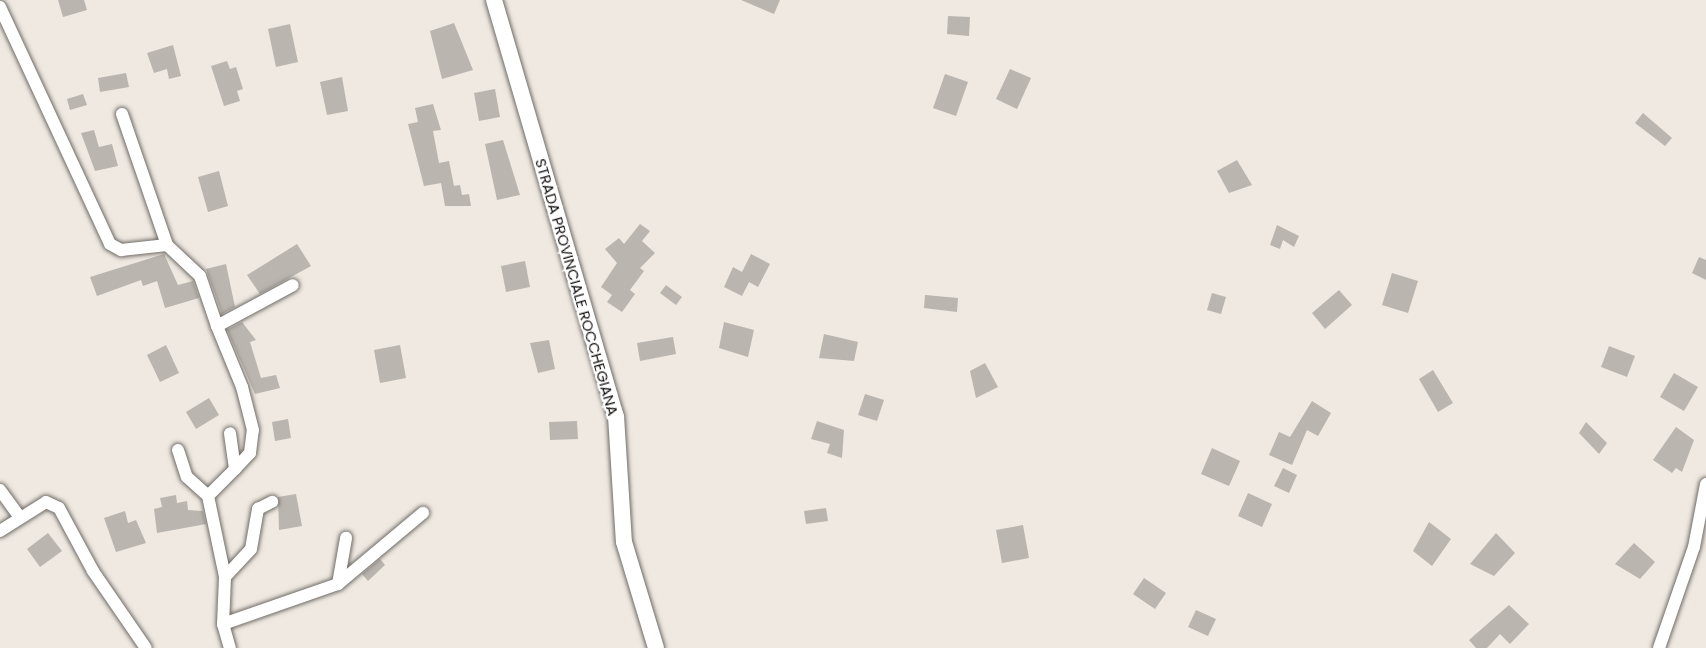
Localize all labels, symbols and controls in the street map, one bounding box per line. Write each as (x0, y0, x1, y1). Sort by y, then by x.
street label: STRADA PROVINCIALE ROCCHEGIANA (532, 156, 622, 418)

